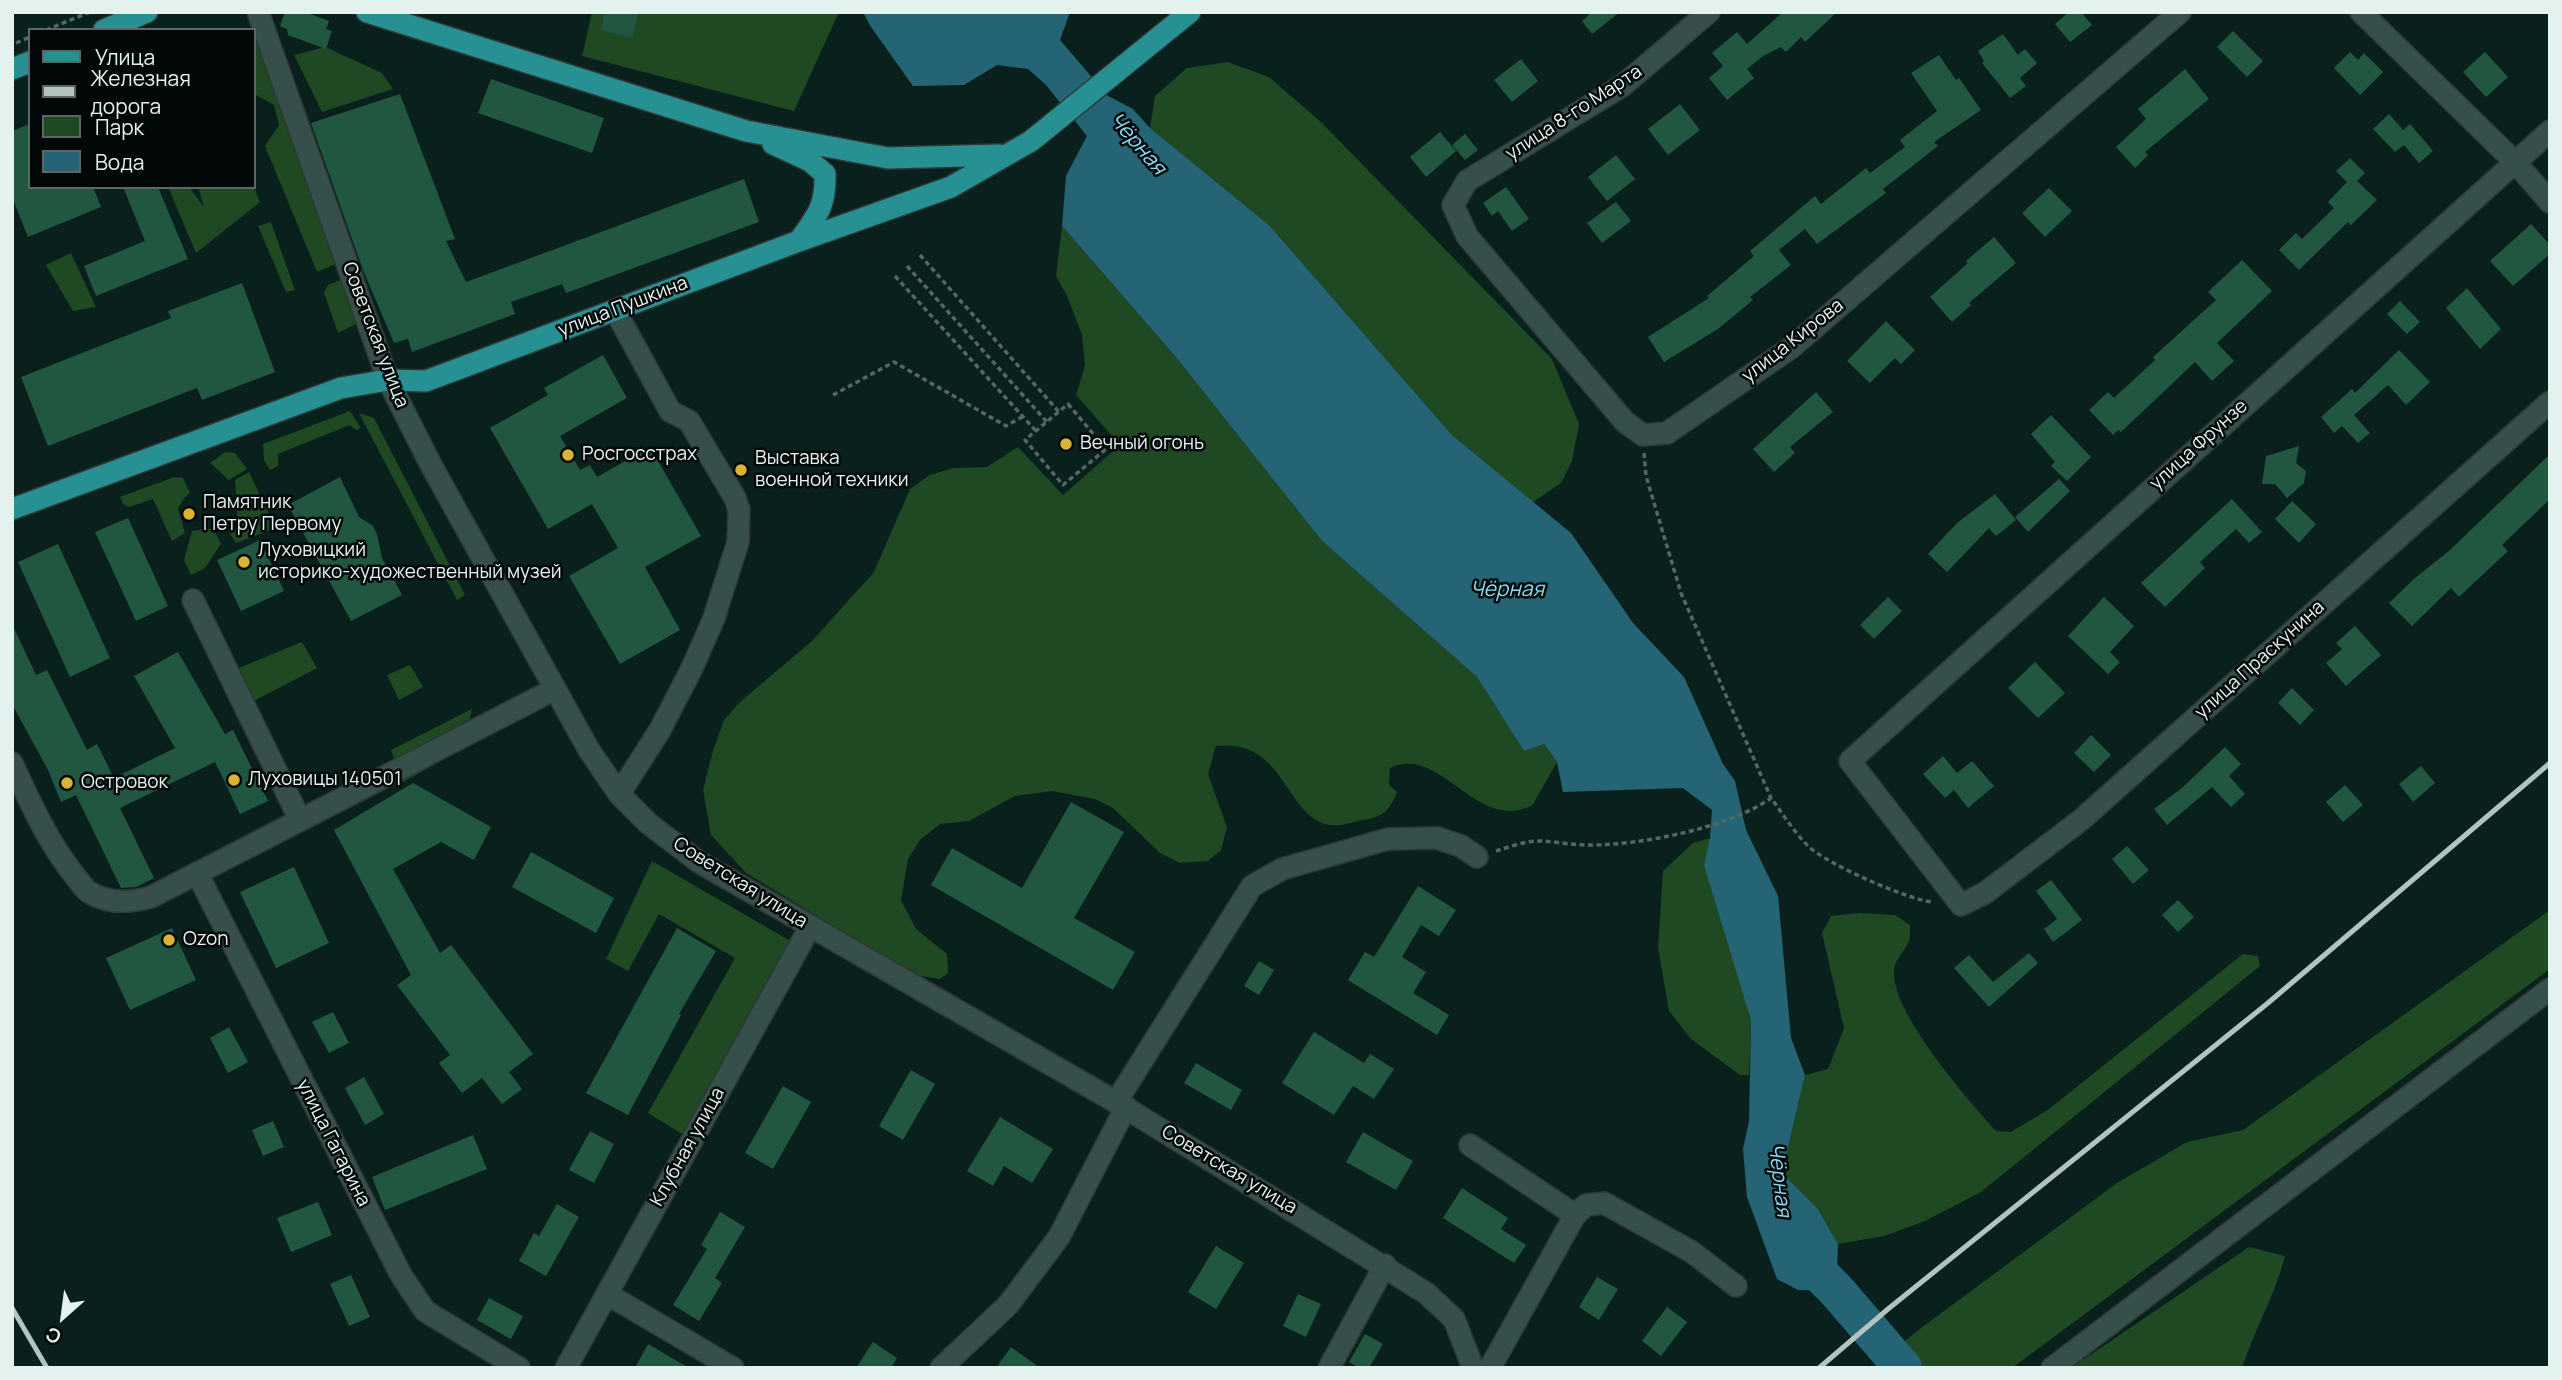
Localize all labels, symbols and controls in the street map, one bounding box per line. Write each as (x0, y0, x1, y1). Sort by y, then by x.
legend (28, 28, 256, 189)
text: Улица (95, 43, 155, 71)
street label: улица 8-го Марта (1502, 60, 1646, 166)
text: Железная дорога (90, 64, 191, 120)
water label: Чёрная (1103, 108, 1171, 180)
text: Парк (95, 113, 144, 141)
text: Вода (95, 148, 145, 176)
street label: Советская улица (337, 259, 413, 411)
street label: улица Пушкина (555, 272, 691, 342)
street label: улица Кирова (1738, 294, 1848, 388)
street label: улица Фрунзе (2145, 395, 2253, 495)
place label: Вечный огонь (1080, 433, 1204, 455)
marker: Вечный огонь (1058, 436, 1074, 452)
place label: Росгосстрах (582, 444, 697, 466)
marker: Росгосстрах (560, 447, 576, 463)
place label: Выставка военной техники (755, 448, 908, 492)
marker: Выставка военной техники (733, 462, 749, 478)
place label: Памятник Петру Первому (203, 492, 341, 536)
marker: Памятник Петру Первому (181, 506, 197, 522)
place label: Луховицкий историко-художественный музей (258, 540, 562, 584)
marker: Луховицкий историко-художественный музей (236, 554, 252, 570)
water label: Чёрная (1470, 577, 1544, 603)
street label: улица Праскунина (2191, 596, 2329, 724)
place label: Луховицы 140501 (248, 769, 402, 791)
place label: Островок (81, 772, 168, 794)
marker: Луховицы 140501 (226, 772, 242, 788)
marker: Островок (59, 775, 75, 791)
street label: Советская улица (669, 833, 811, 933)
place label: Ozon (183, 929, 229, 951)
marker: Ozon (161, 932, 177, 948)
street label: улица Гагарина (291, 1076, 375, 1210)
street label: Клубная улица (646, 1084, 730, 1210)
street label: Советская улица (1157, 1121, 1301, 1219)
water label: Чёрная (1762, 1142, 1796, 1218)
north arrow (28, 1282, 98, 1352)
text: С (41, 1321, 65, 1350)

